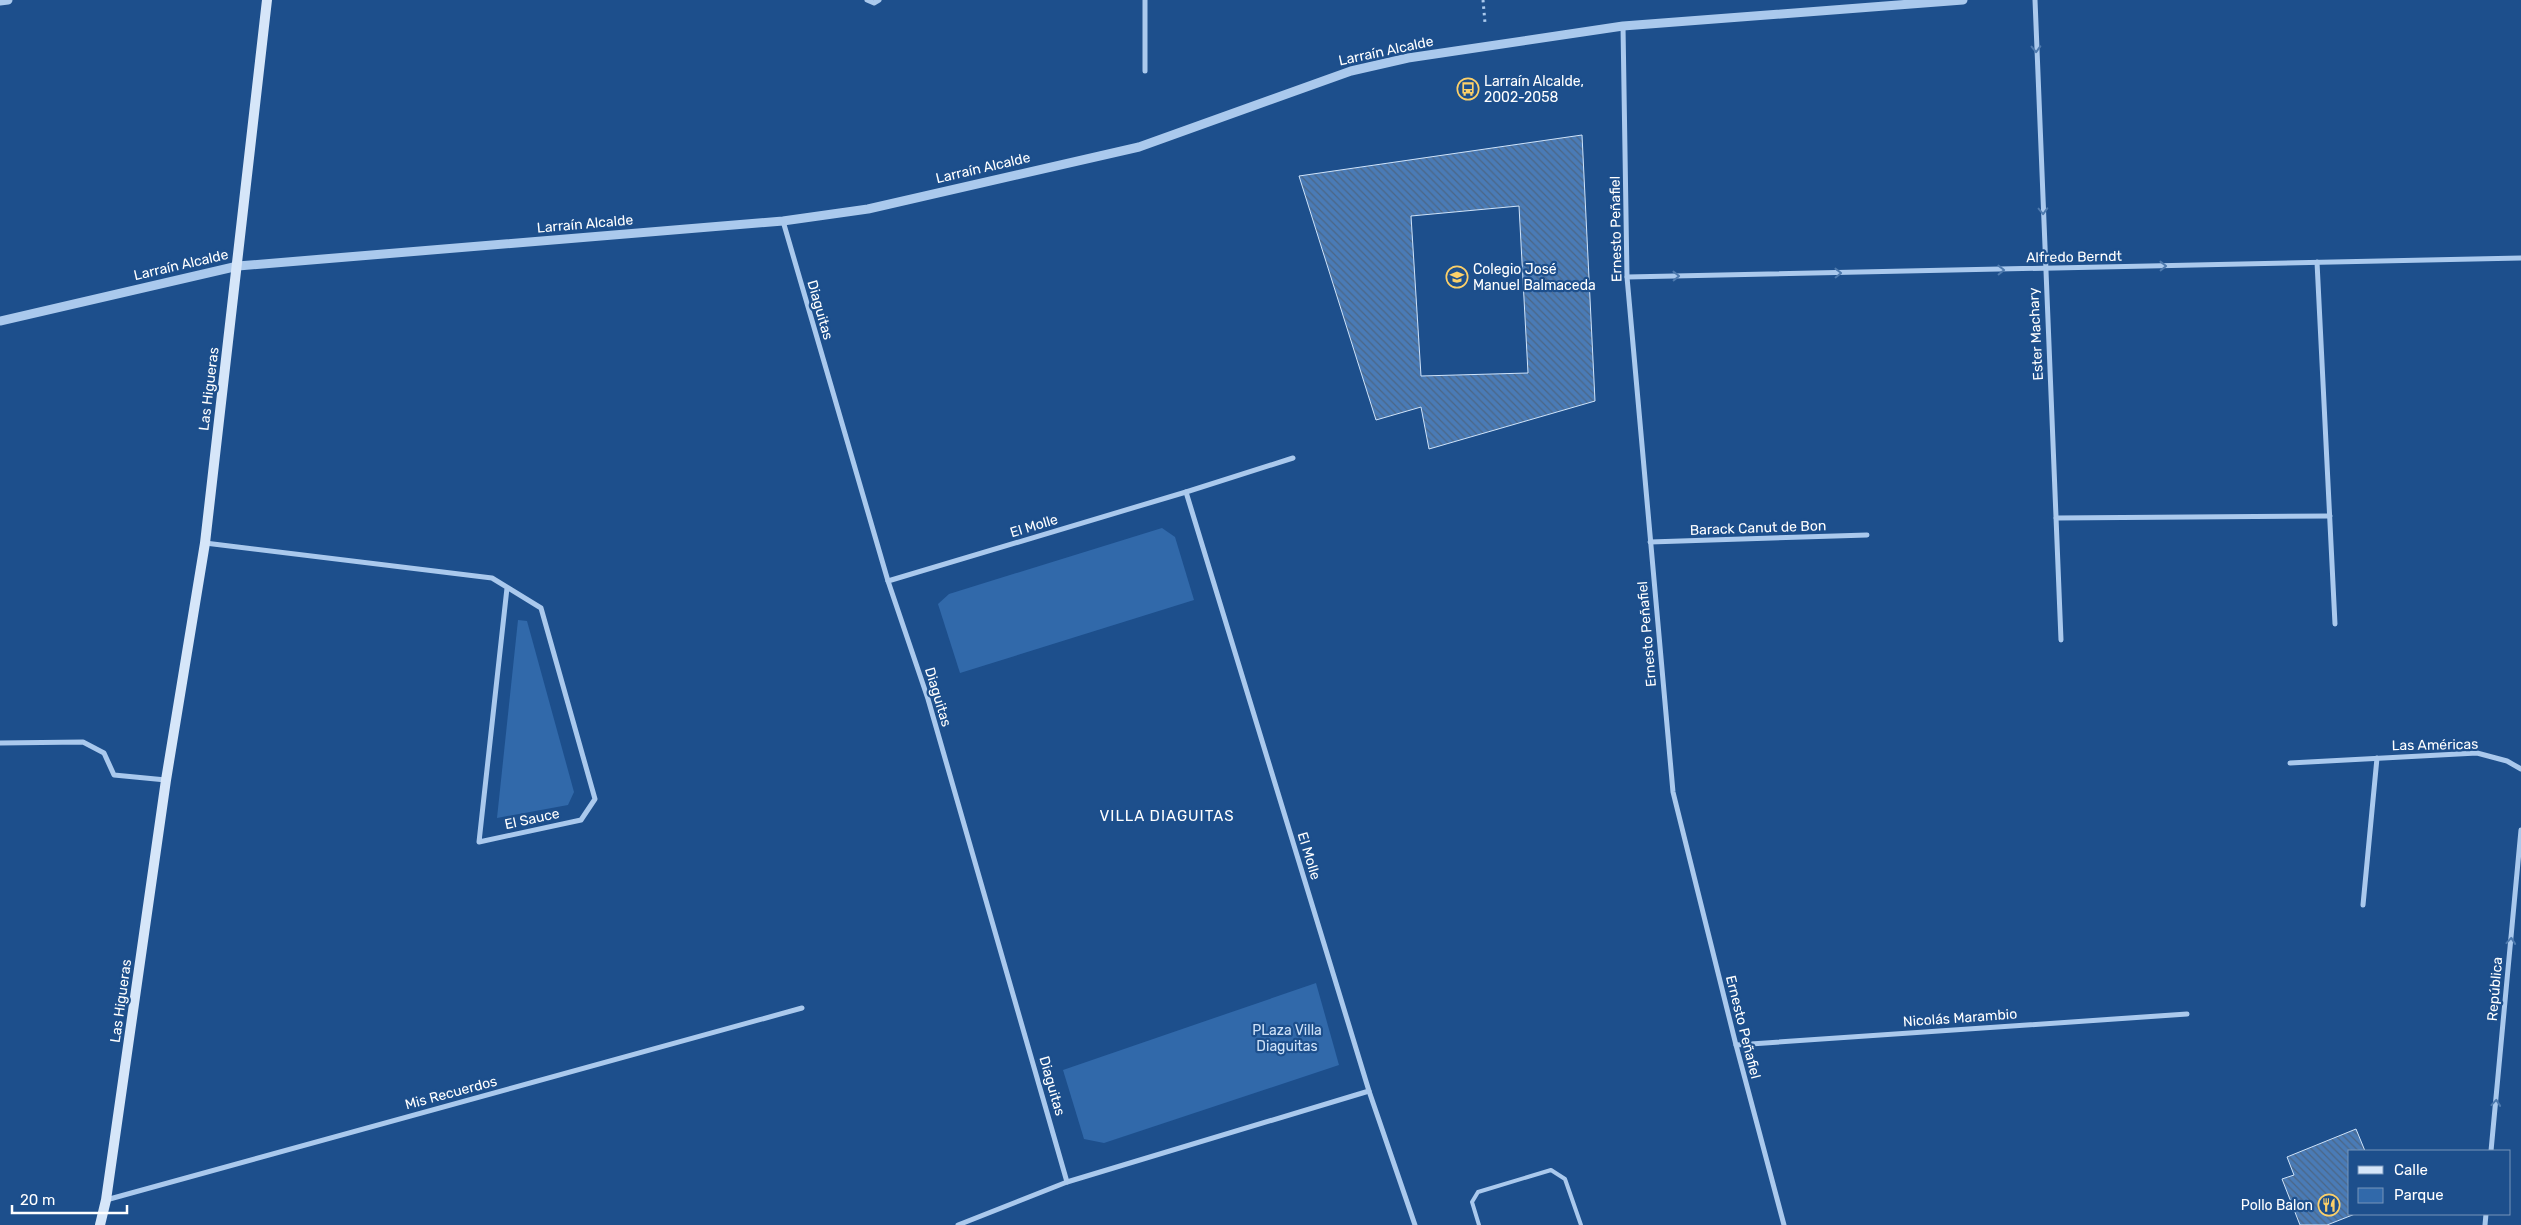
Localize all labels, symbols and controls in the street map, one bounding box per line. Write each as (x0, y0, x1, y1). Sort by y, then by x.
street label: Larraín Alcalde (1337, 33, 1435, 69)
one-way arrow (2031, 45, 2042, 53)
place label: Larraín Alcalde, 2002-2058 (1484, 73, 1584, 106)
bus stop icon: Larraín Alcalde, 2002-2058 (1456, 77, 1480, 101)
street label: Larraín Alcalde (934, 149, 1032, 187)
street label: Ernesto Peñafiel (1607, 176, 1625, 282)
one-way arrow (2037, 207, 2048, 215)
street label: Larraín Alcalde (536, 211, 634, 237)
street label: Larraín Alcalde (132, 246, 230, 284)
street label: Alfredo Berndt (2026, 248, 2123, 266)
place label: Colegio José Manuel Balmaceda (1473, 261, 1596, 294)
one-way arrow (2160, 261, 2168, 271)
one-way arrow (1997, 264, 2005, 275)
school or university icon: Colegio José Manuel Balmaceda (1445, 265, 1469, 289)
one-way arrow (1835, 268, 1843, 278)
one-way arrow (1672, 271, 1680, 281)
street label: Diaguitas (803, 278, 837, 342)
street label: Ester Machary (2025, 287, 2047, 381)
street label: Las Higueras (195, 346, 223, 432)
street label: El Molle (1008, 511, 1060, 541)
street label: Barack Canut de Bon (1689, 517, 1827, 539)
street label: Ernesto Peñafiel (1634, 580, 1660, 688)
street label: Diaguitas (921, 665, 955, 729)
street label: Las Américas (2391, 736, 2479, 754)
street label: El Sauce (503, 805, 561, 833)
district label: VILLA DIAGUITAS (1099, 807, 1235, 825)
street label: El Molle (1294, 830, 1324, 882)
one-way arrow (2505, 937, 2516, 945)
street label: República (2484, 956, 2506, 1022)
street label: Las Higueras (107, 958, 135, 1044)
street label: Ernesto Peñafiel (1722, 974, 1764, 1080)
street label: Nicolás Marambio (1902, 1006, 2018, 1030)
park label: PLaza Villa Diaguitas (1252, 1022, 1322, 1055)
street label: Diaguitas (1035, 1054, 1069, 1118)
street label: Mis Recuerdos (403, 1073, 499, 1113)
one-way arrow (2490, 1098, 2501, 1106)
legend (2348, 1150, 2511, 1215)
text: Calle (2394, 1161, 2428, 1179)
scale bar (12, 1182, 128, 1214)
text: Parque (2394, 1186, 2444, 1204)
text: 20 m (20, 1191, 55, 1209)
restaurant icon: Pollo Balon (2317, 1193, 2341, 1217)
place label: Pollo Balon (2241, 1197, 2313, 1214)

